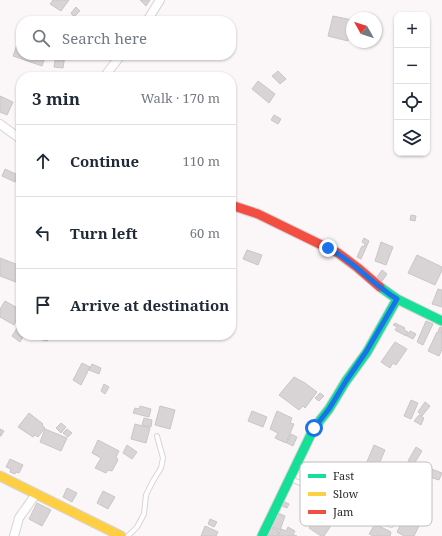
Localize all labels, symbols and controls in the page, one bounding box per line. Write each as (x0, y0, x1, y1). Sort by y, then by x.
north arrow (346, 12, 382, 48)
map controls (394, 12, 430, 156)
button: + (394, 12, 430, 48)
search box (16, 16, 236, 60)
icon: search (30, 27, 52, 49)
text: Search here (62, 28, 147, 48)
button: − (394, 48, 430, 84)
button: locate (394, 84, 430, 120)
text: 3 min (32, 87, 80, 110)
text: Walk · 170 m (141, 89, 220, 107)
button: layers (394, 120, 430, 156)
icon: ahead (32, 150, 54, 172)
text: Continue (70, 151, 139, 171)
text: 110 m (183, 152, 220, 170)
icon: left (32, 222, 54, 244)
text: Turn left (70, 223, 138, 243)
text: 60 m (190, 224, 220, 242)
route end (319, 239, 337, 257)
icon: arrive (32, 294, 54, 316)
text: Arrive at destination (70, 295, 229, 315)
route start (305, 419, 323, 437)
legend (300, 462, 432, 526)
text: Fast (333, 468, 354, 483)
text: Slow (333, 486, 359, 501)
text: Jam (332, 504, 354, 519)

